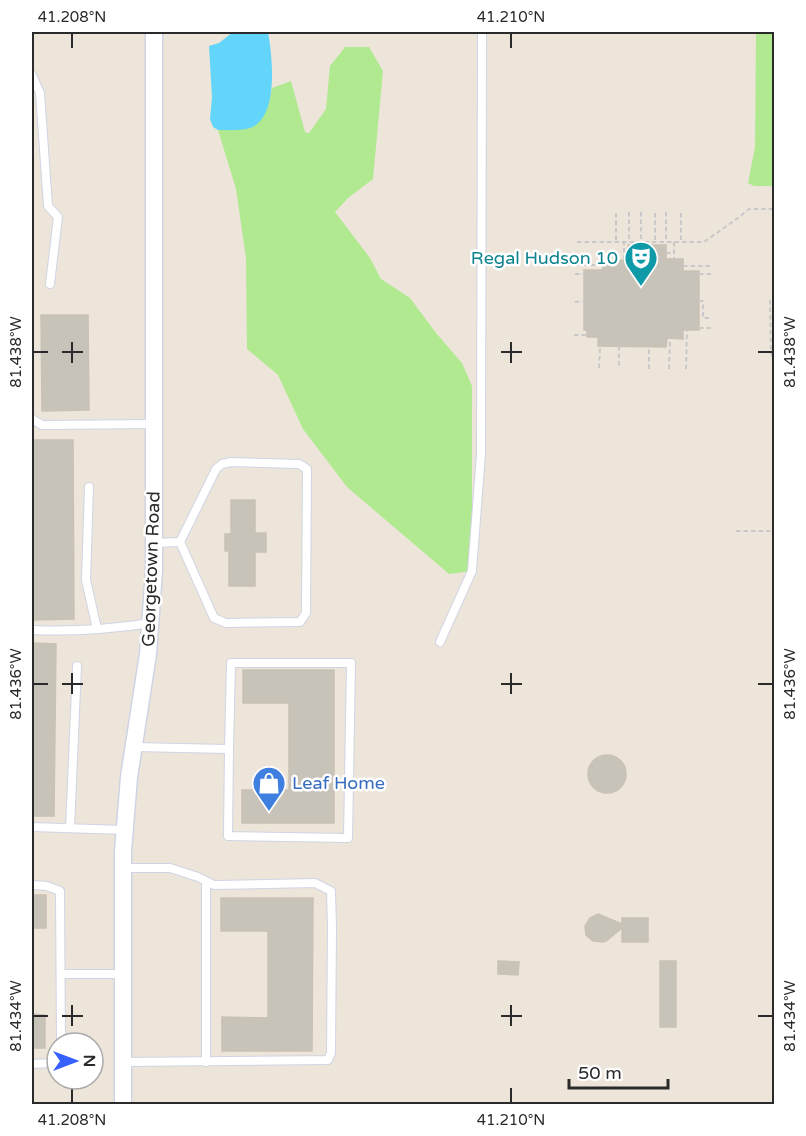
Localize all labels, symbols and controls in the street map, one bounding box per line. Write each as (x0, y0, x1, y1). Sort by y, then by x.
text: 41.208°N (38, 8, 106, 26)
text: 41.210°N (477, 8, 545, 26)
theatre icon: Regal Hudson 10 (623, 240, 659, 287)
place label: Regal Hudson 10 (471, 247, 618, 269)
text: 81.438°W (7, 316, 25, 388)
text: 81.438°W (781, 316, 799, 388)
street label: Georgetown Road (137, 491, 165, 647)
text: 81.436°W (7, 648, 25, 720)
text: 81.436°W (781, 648, 799, 720)
shop icon: Leaf Home (251, 765, 287, 812)
place label: Leaf Home (292, 772, 385, 794)
text: 81.434°W (7, 980, 25, 1052)
text: 81.434°W (781, 980, 799, 1052)
north arrow (45, 1031, 105, 1091)
scale bar (569, 1052, 668, 1090)
text: N (79, 1055, 99, 1067)
text: 50 m (578, 1062, 622, 1084)
text: 41.208°N (38, 1111, 106, 1129)
text: 41.210°N (477, 1111, 545, 1129)

